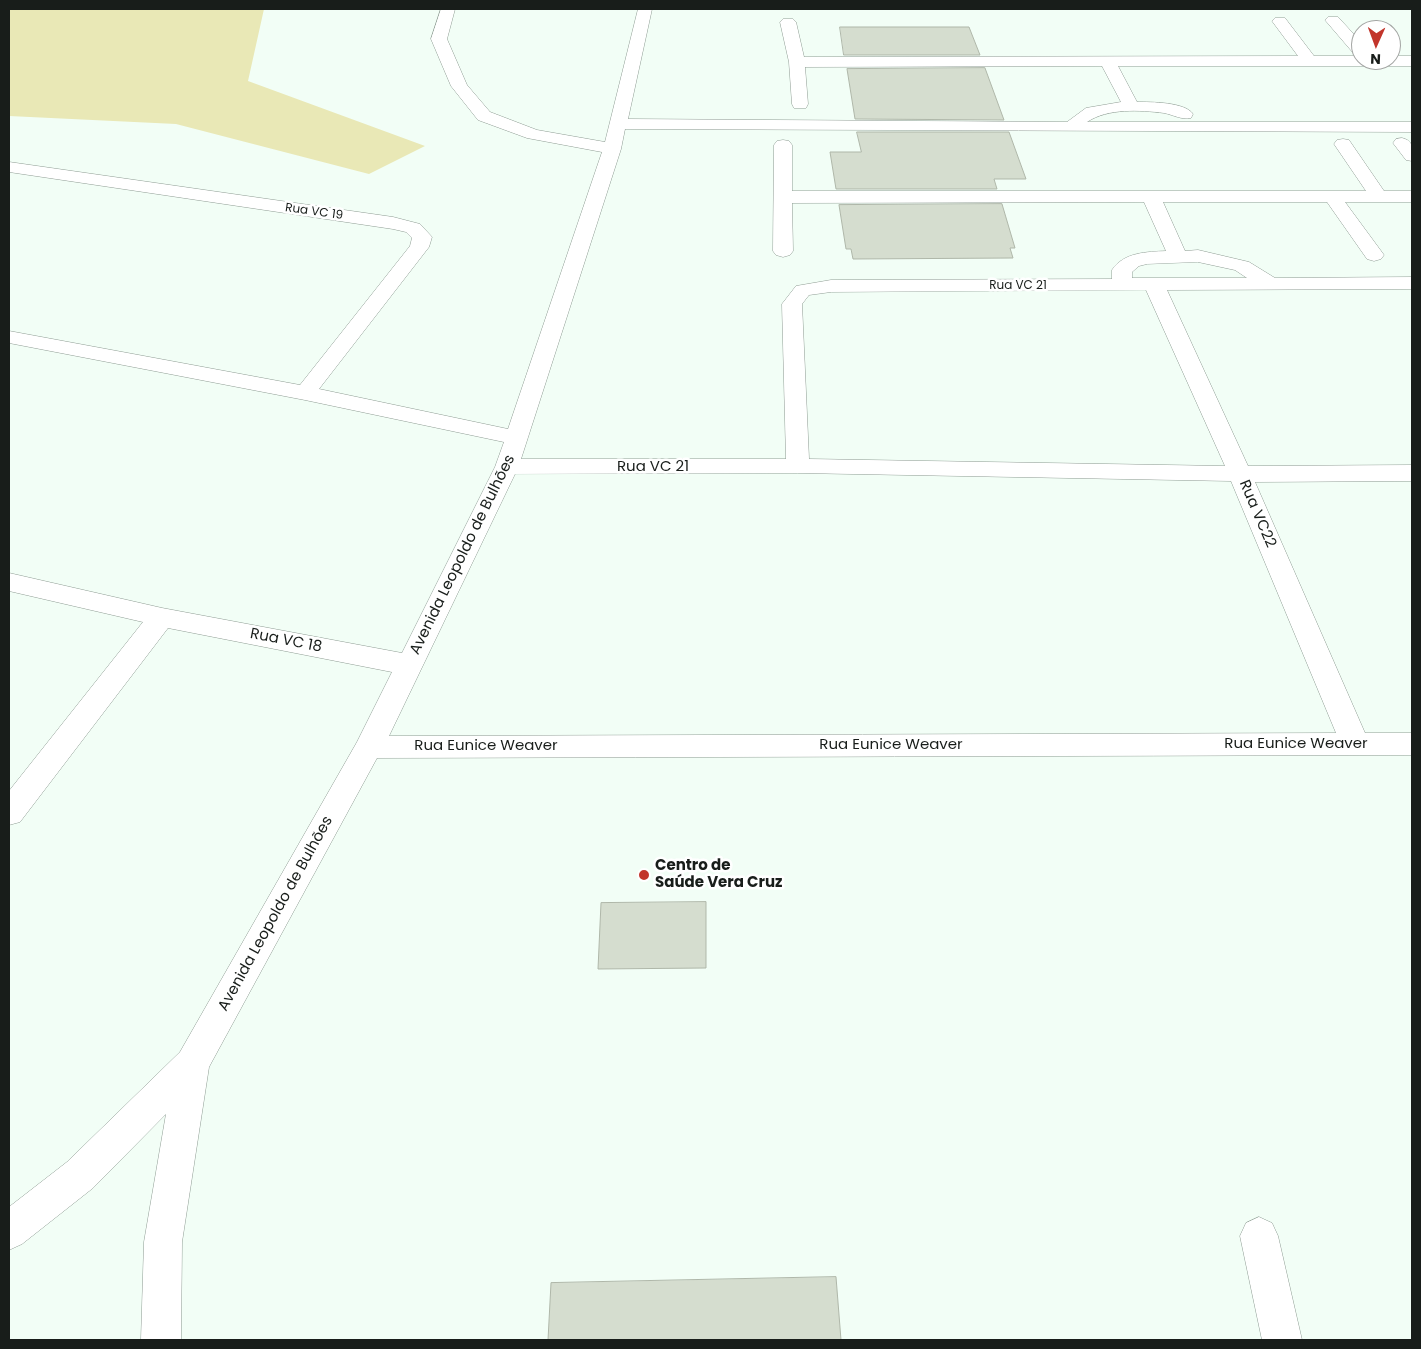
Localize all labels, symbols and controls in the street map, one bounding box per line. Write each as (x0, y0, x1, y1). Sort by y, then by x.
north arrow (1351, 20, 1401, 70)
text: N (1370, 49, 1381, 69)
street label: Rua VC 19 (284, 201, 344, 223)
street label: Rua VC 21 (989, 279, 1047, 293)
street label: Avenida Leopoldo de Bulhões (407, 452, 519, 658)
street label: Rua VC 21 (617, 458, 689, 476)
street label: Rua VC22 (1235, 477, 1279, 551)
street label: Rua VC 18 (249, 625, 323, 657)
street label: Rua Eunice Weaver (1224, 735, 1368, 753)
street label: Rua Eunice Weaver (819, 736, 963, 754)
street label: Rua Eunice Weaver (414, 737, 558, 755)
street label: Avenida Leopoldo de Bulhões (215, 813, 337, 1015)
place label: Centro de Saúde Vera Cruz (655, 857, 782, 892)
marker: Centro de Saúde Vera Cruz (637, 868, 651, 882)

